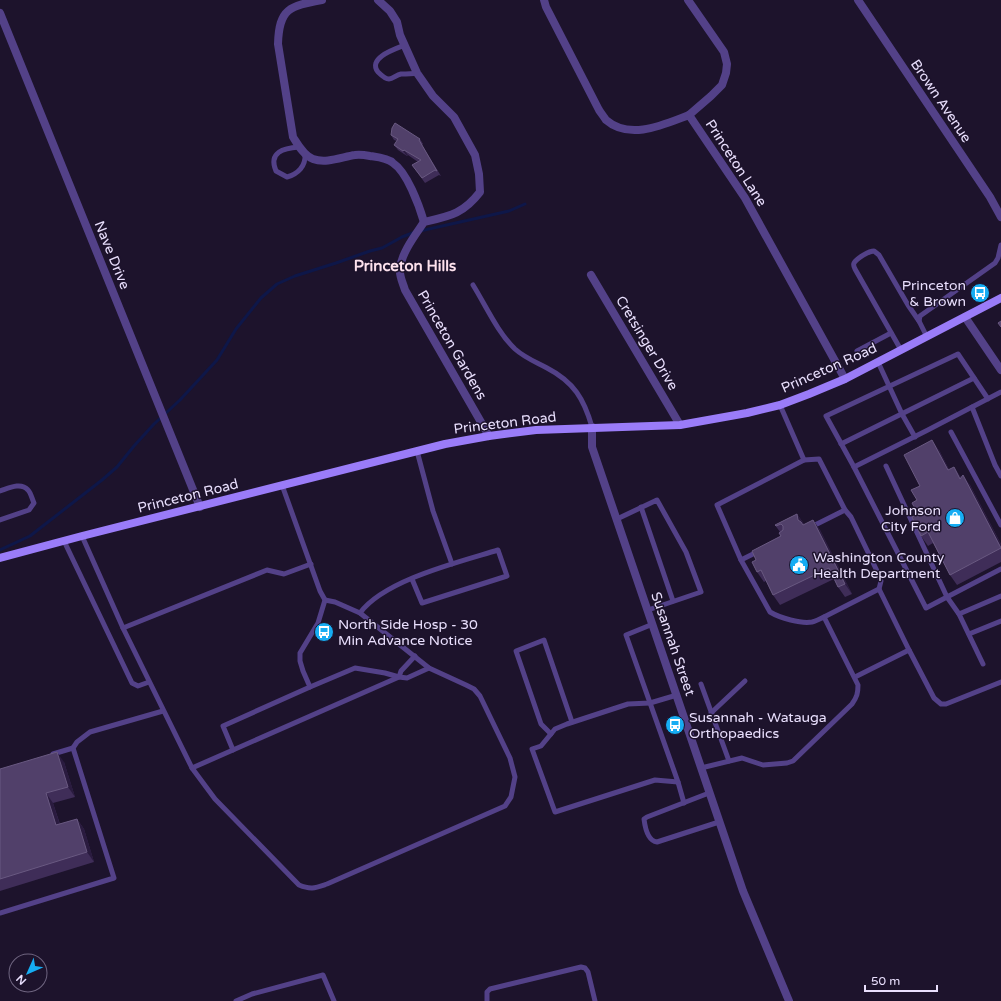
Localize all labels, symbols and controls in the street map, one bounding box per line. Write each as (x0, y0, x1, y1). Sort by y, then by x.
street label: Brown Avenue (907, 56, 975, 146)
street label: Princeton Lane (702, 116, 770, 210)
street label: Nave Drive (91, 218, 133, 292)
district label: Princeton Hills (354, 257, 456, 275)
place label: Princeton & Brown (902, 277, 966, 310)
bus stop icon: Princeton & Brown (969, 282, 991, 304)
street label: Princeton Gardens (414, 287, 490, 403)
street label: Cretsinger Drive (612, 293, 682, 393)
street label: Princeton Road (778, 339, 880, 397)
street label: Princeton Road (453, 408, 557, 438)
street label: Princeton Road (136, 475, 240, 517)
place label: Johnson City Ford (881, 502, 941, 535)
shop icon: Johnson City Ford (944, 507, 966, 529)
place label: Washington County Health Department (813, 549, 945, 582)
public building icon: Washington County Health Department (788, 554, 810, 576)
street label: Susannah Street (647, 590, 699, 699)
place label: North Side Hosp - 30 Min Advance Notice (338, 616, 478, 649)
bus stop icon: North Side Hosp - 30 Min Advance Notice (313, 621, 335, 643)
place label: Susannah - Watauga Orthopaedics (689, 709, 827, 742)
bus stop icon: Susannah - Watauga Orthopaedics (664, 714, 686, 736)
north arrow (8, 953, 48, 993)
scale bar (865, 967, 937, 993)
text: N (14, 972, 29, 987)
text: 50 m (871, 974, 900, 988)

